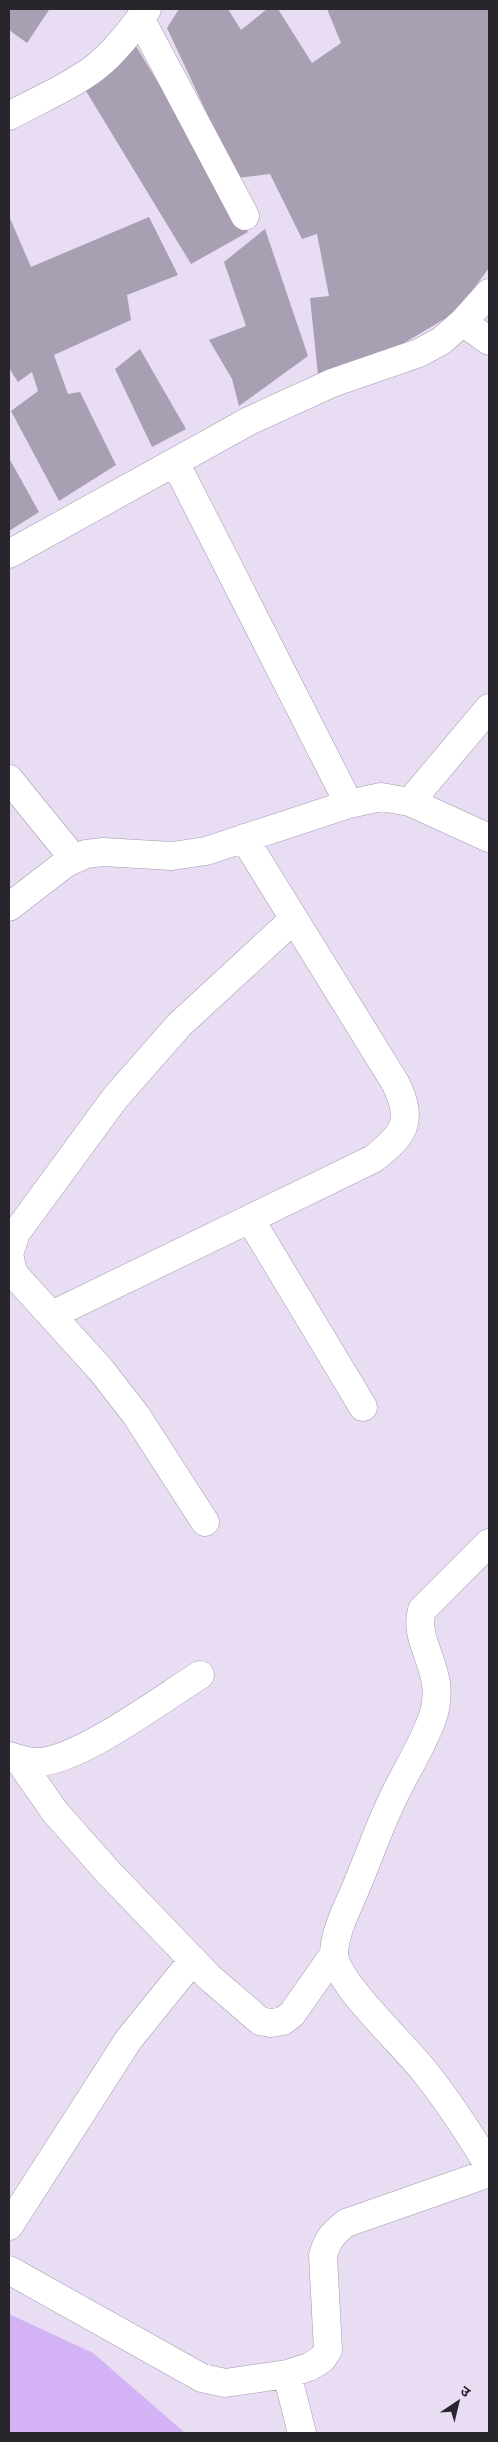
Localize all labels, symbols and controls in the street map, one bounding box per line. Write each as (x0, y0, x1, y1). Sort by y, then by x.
north arrow (433, 2377, 483, 2427)
text: उ (457, 2382, 475, 2402)

